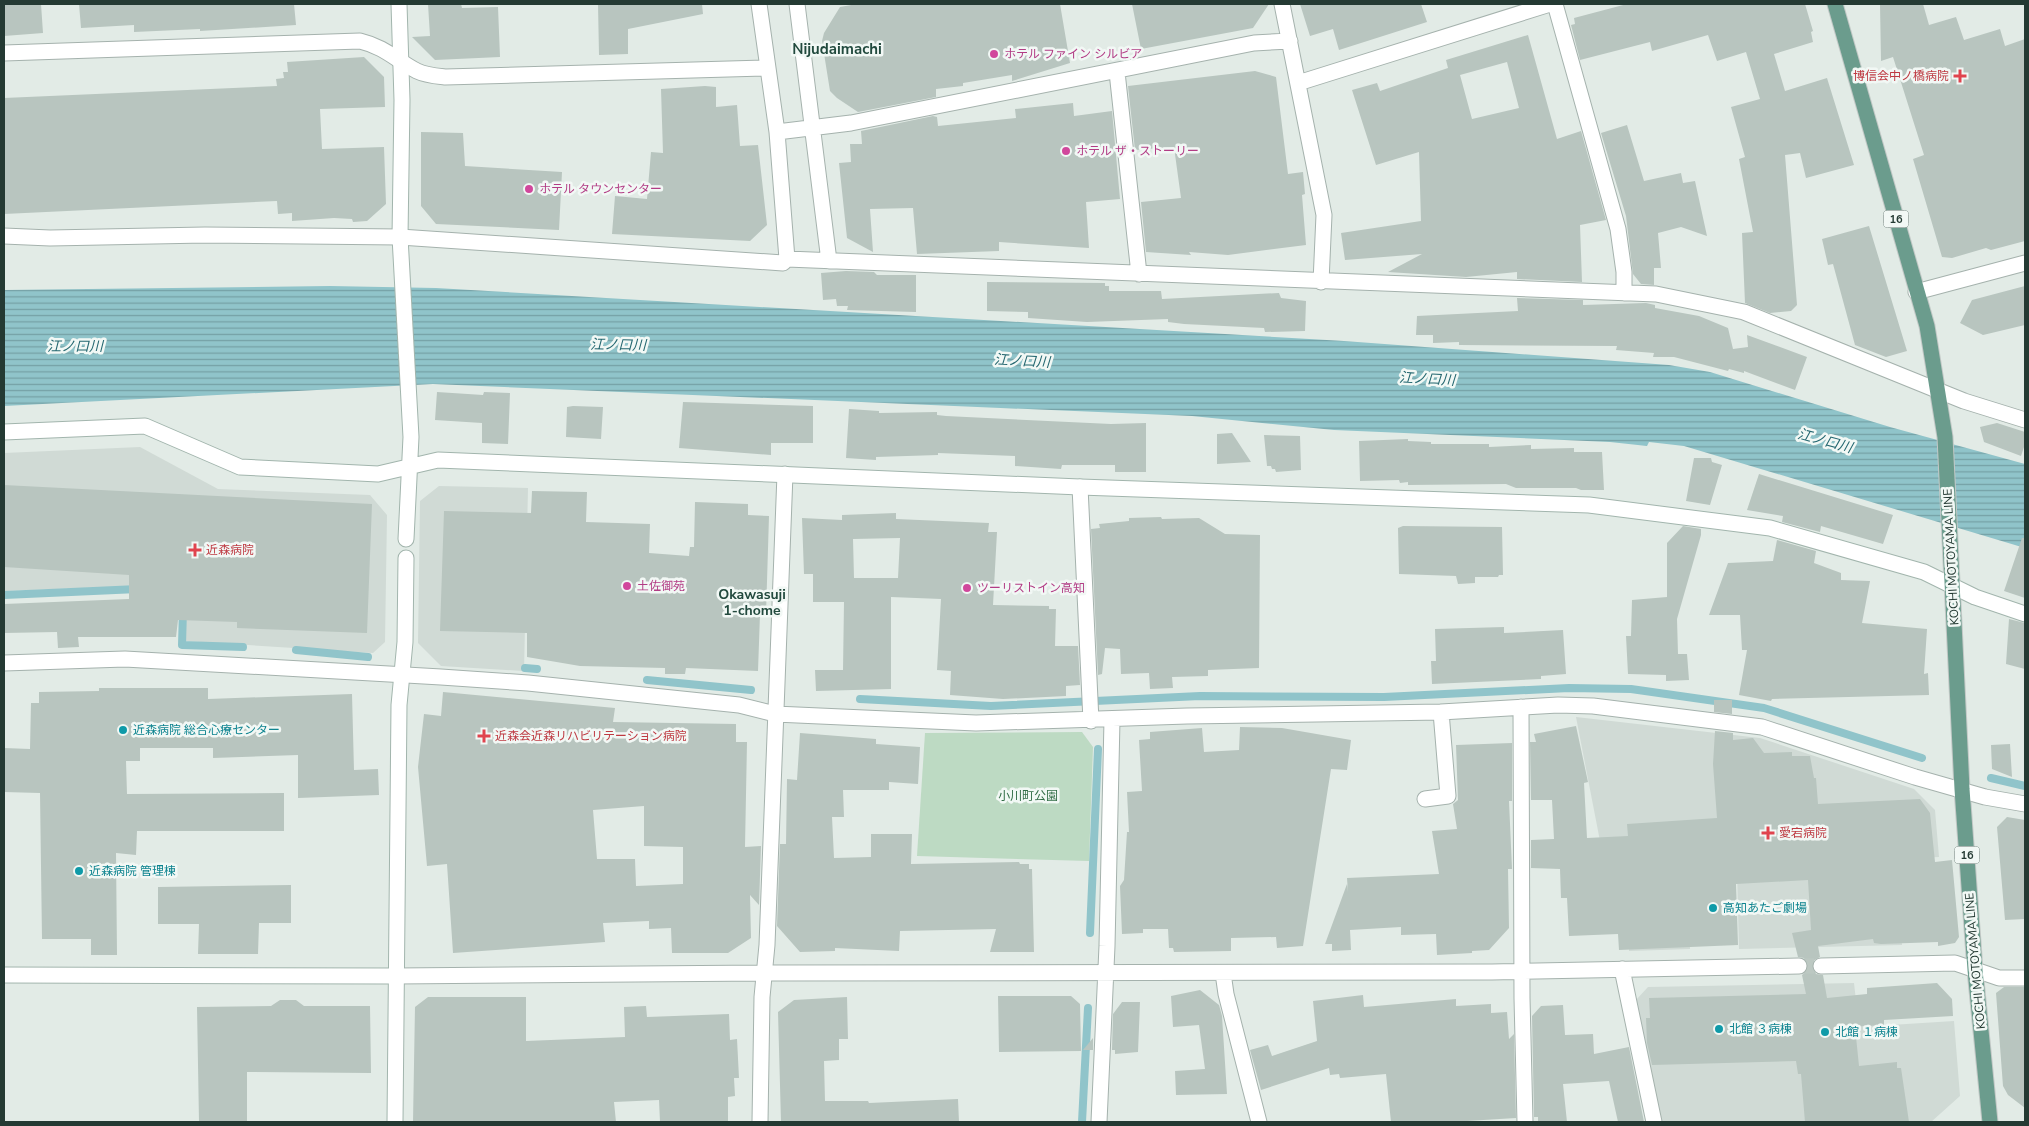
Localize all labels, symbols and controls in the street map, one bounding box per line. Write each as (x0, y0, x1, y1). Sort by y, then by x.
district label: Nijudaimachi (792, 39, 882, 59)
place label: ホテル ファイン シルビア (1004, 46, 1142, 62)
marker: ホテル ファイン シルビア (988, 48, 1000, 60)
place label: 博信会中ノ橋病院 (1853, 68, 1949, 84)
marker: 博信会中ノ橋病院 (1953, 69, 1967, 83)
place label: ホテル ザ・ストーリー (1076, 143, 1199, 159)
marker: ホテル ザ・ストーリー (1060, 145, 1072, 157)
place label: ホテル タウンセンター (539, 181, 662, 197)
marker: ホテル タウンセンター (523, 183, 535, 195)
road number: 16 (1884, 210, 1908, 228)
water label: 江ノ口川 (590, 335, 648, 355)
water label: 江ノ口川 (47, 337, 105, 356)
water label: 江ノ口川 (994, 350, 1052, 372)
water label: 江ノ口川 (1399, 368, 1457, 390)
water label: 江ノ口川 (1795, 425, 1856, 458)
street label: KOCHI MOTOYAMA LINE (1939, 488, 1963, 626)
place label: 近森病院 (206, 542, 254, 558)
marker: 近森病院 (188, 543, 202, 557)
place label: 土佐御苑 (637, 578, 685, 594)
marker: 土佐御苑 (621, 580, 633, 592)
place label: ツーリストイン高知 (977, 580, 1085, 596)
marker: ツーリストイン高知 (961, 582, 973, 594)
district label: Okawasuji 1-chome (718, 585, 786, 620)
place label: 近森病院 総合心療センター (133, 722, 280, 738)
marker: 近森病院 総合心療センター (117, 724, 129, 736)
place label: 近森会近森リハビリテーション病院 (495, 728, 687, 744)
marker: 近森会近森リハビリテーション病院 (477, 729, 491, 743)
park label: 小川町公園 (998, 788, 1058, 804)
place label: 愛宕病院 (1779, 825, 1827, 841)
marker: 愛宕病院 (1761, 826, 1775, 840)
road number: 16 (1954, 846, 1980, 864)
place label: 近森病院 管理棟 (89, 863, 176, 879)
marker: 近森病院 管理棟 (73, 865, 85, 877)
street label: KOCHI MOTOYAMA LINE (1961, 892, 1989, 1030)
place label: 高知あたご劇場 (1723, 900, 1807, 916)
marker: 高知あたご劇場 (1707, 902, 1719, 914)
place label: 北館 ３病棟 (1729, 1021, 1792, 1037)
marker: 北館 ３病棟 (1713, 1023, 1725, 1035)
place label: 北館 １病棟 (1835, 1024, 1898, 1040)
marker: 北館 １病棟 (1819, 1026, 1831, 1038)

